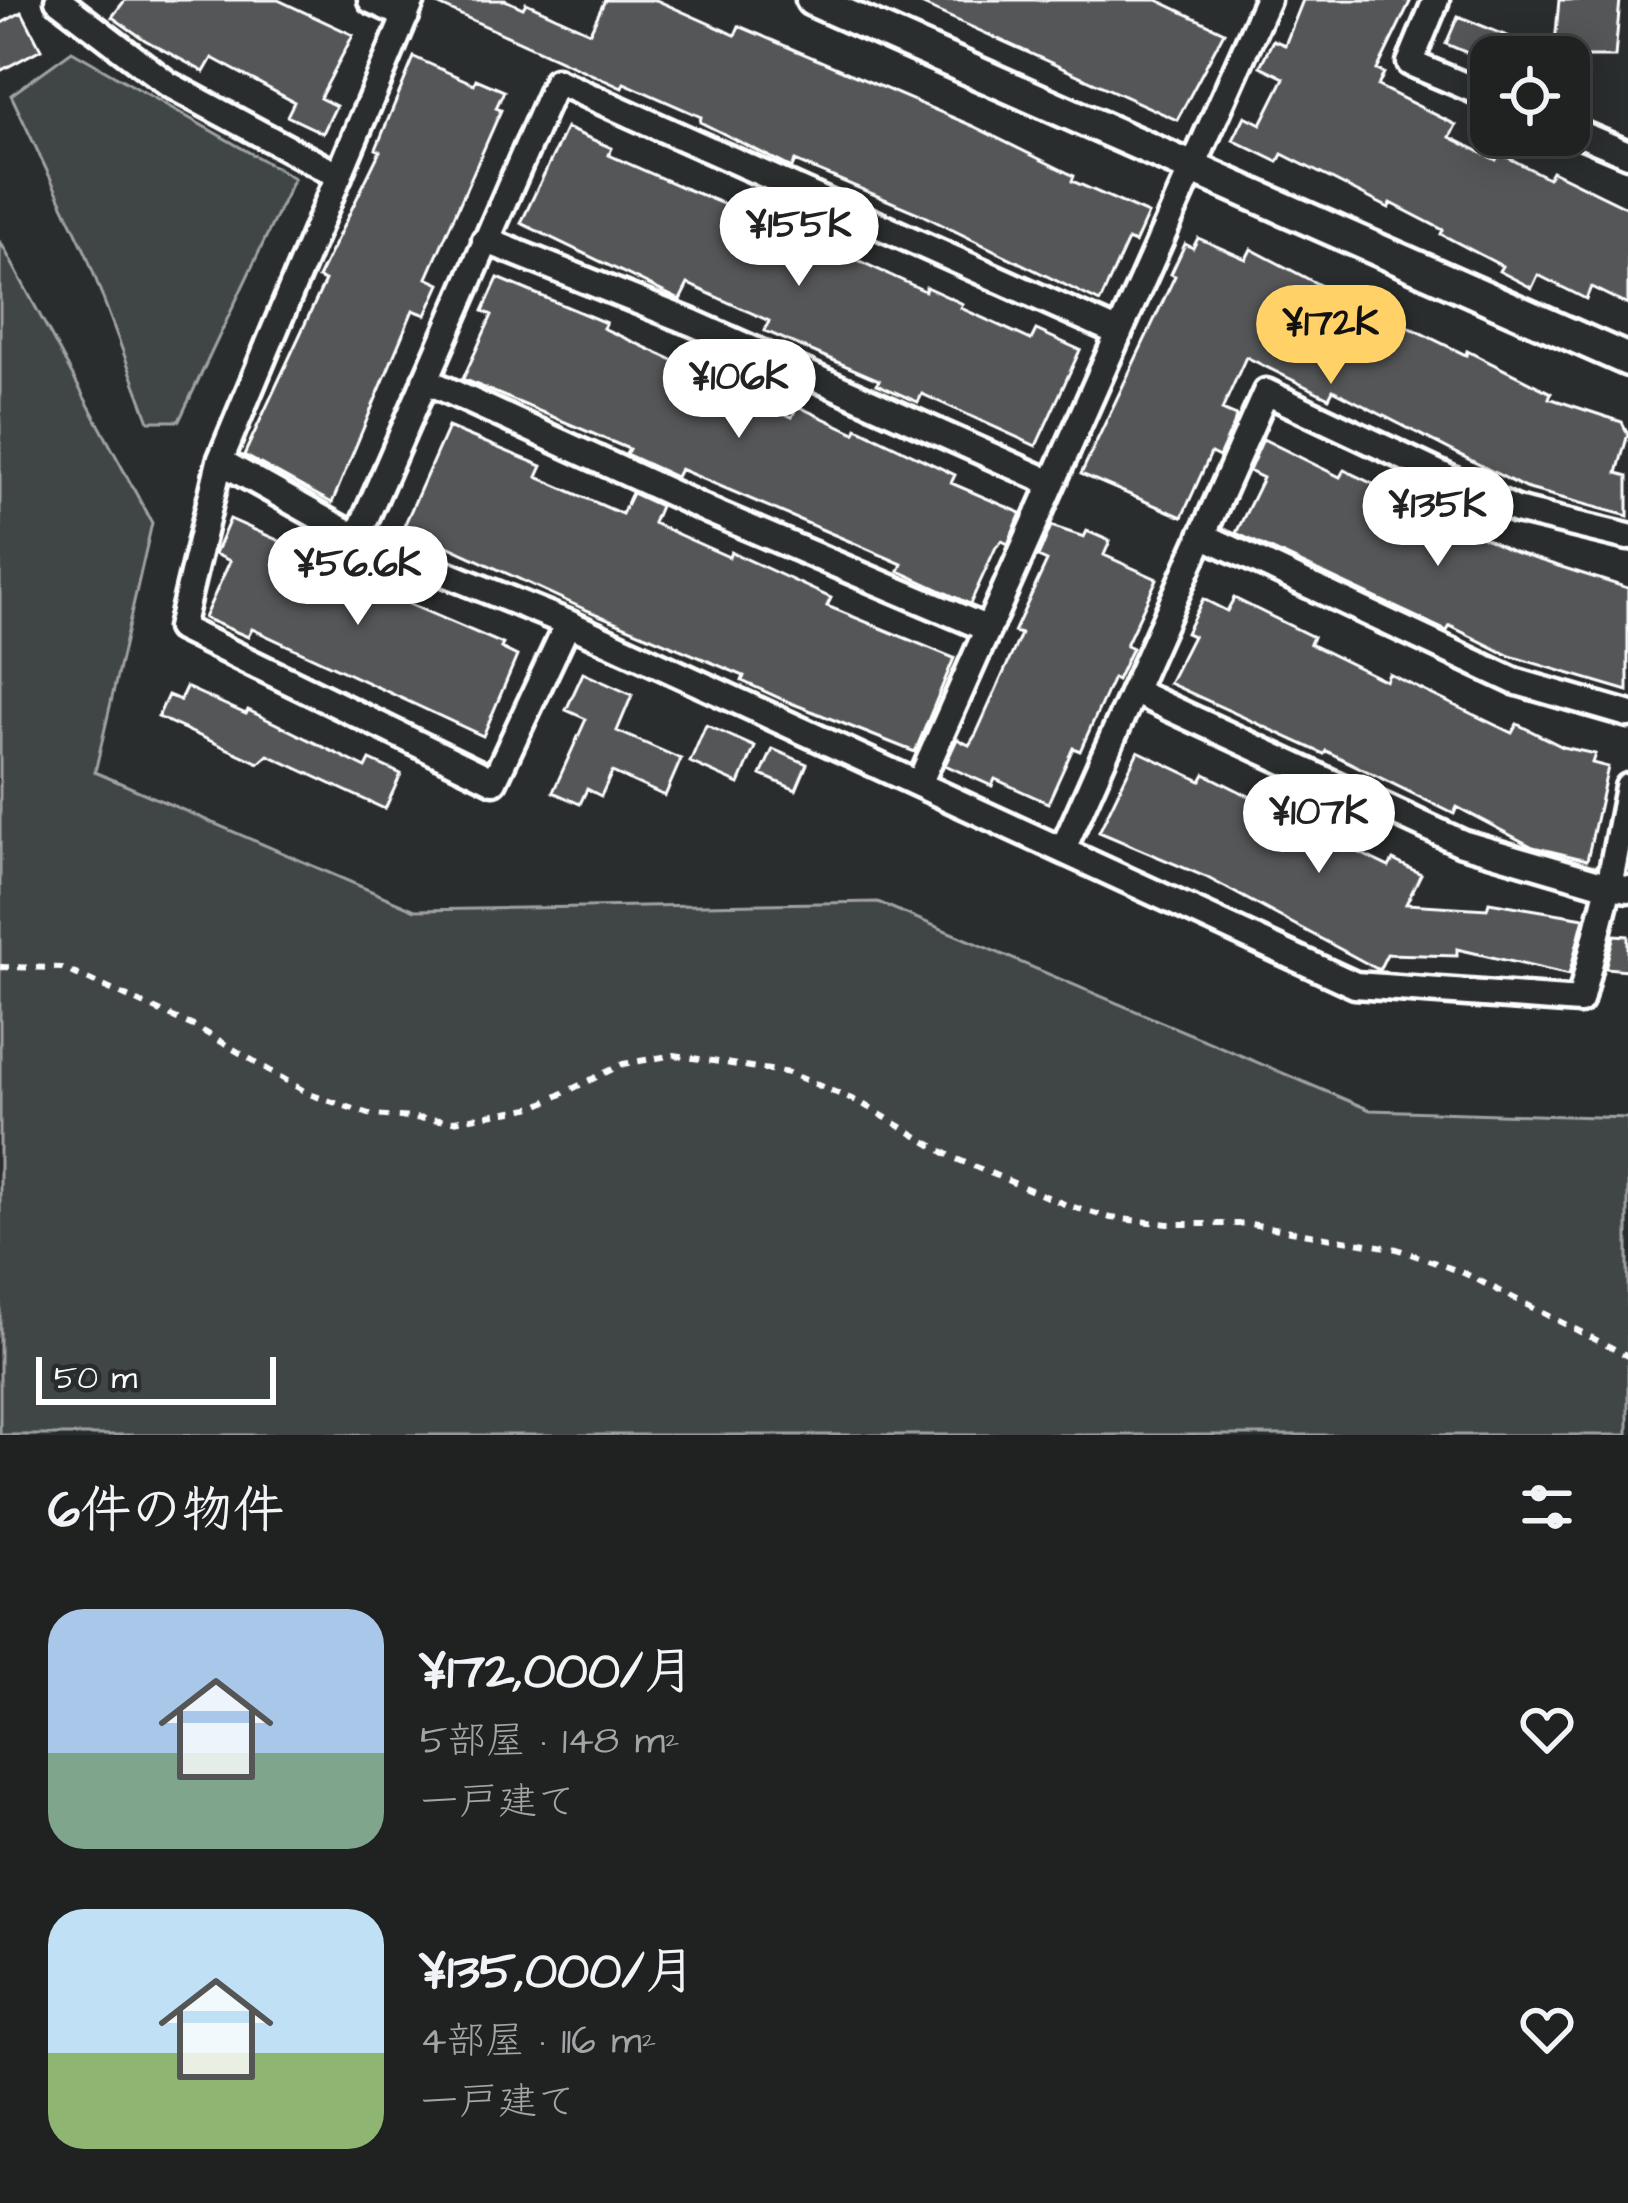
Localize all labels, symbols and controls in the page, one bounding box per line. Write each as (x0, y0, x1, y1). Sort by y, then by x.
map controls (1470, 36, 1590, 156)
button: locate (1470, 36, 1590, 156)
pin: ¥155K (715, 187, 883, 289)
text: ¥155K (747, 199, 851, 253)
pin: ¥172K (1247, 285, 1415, 387)
text: ¥172K (1283, 297, 1379, 351)
pin: ¥106K (655, 339, 823, 441)
text: ¥106K (690, 351, 788, 405)
pin: ¥135K (1354, 467, 1522, 569)
text: ¥135K (1390, 479, 1486, 533)
pin: ¥56.6K (260, 526, 456, 628)
text: ¥56.6K (295, 538, 421, 592)
pin: ¥107K (1235, 774, 1403, 876)
text: ¥107K (1270, 786, 1368, 840)
scale bar (36, 1351, 276, 1404)
text: 50 m (54, 1355, 137, 1401)
icon: filters (1514, 1474, 1580, 1540)
text: 6件の物件 (48, 1476, 284, 1547)
text: ¥172,000/月 (420, 1637, 694, 1708)
icon: home (144, 1657, 288, 1801)
icon: heart (1514, 1696, 1580, 1762)
text: 5部屋 · 148 m² (420, 1715, 680, 1769)
text: 一戸建て (420, 1776, 576, 1830)
text: ¥135,000/月 (420, 1937, 696, 2008)
icon: home (144, 1957, 288, 2101)
icon: heart (1514, 1996, 1580, 2062)
text: 4部屋 · 116 m² (420, 2015, 656, 2069)
text: 一戸建て (420, 2076, 576, 2130)

